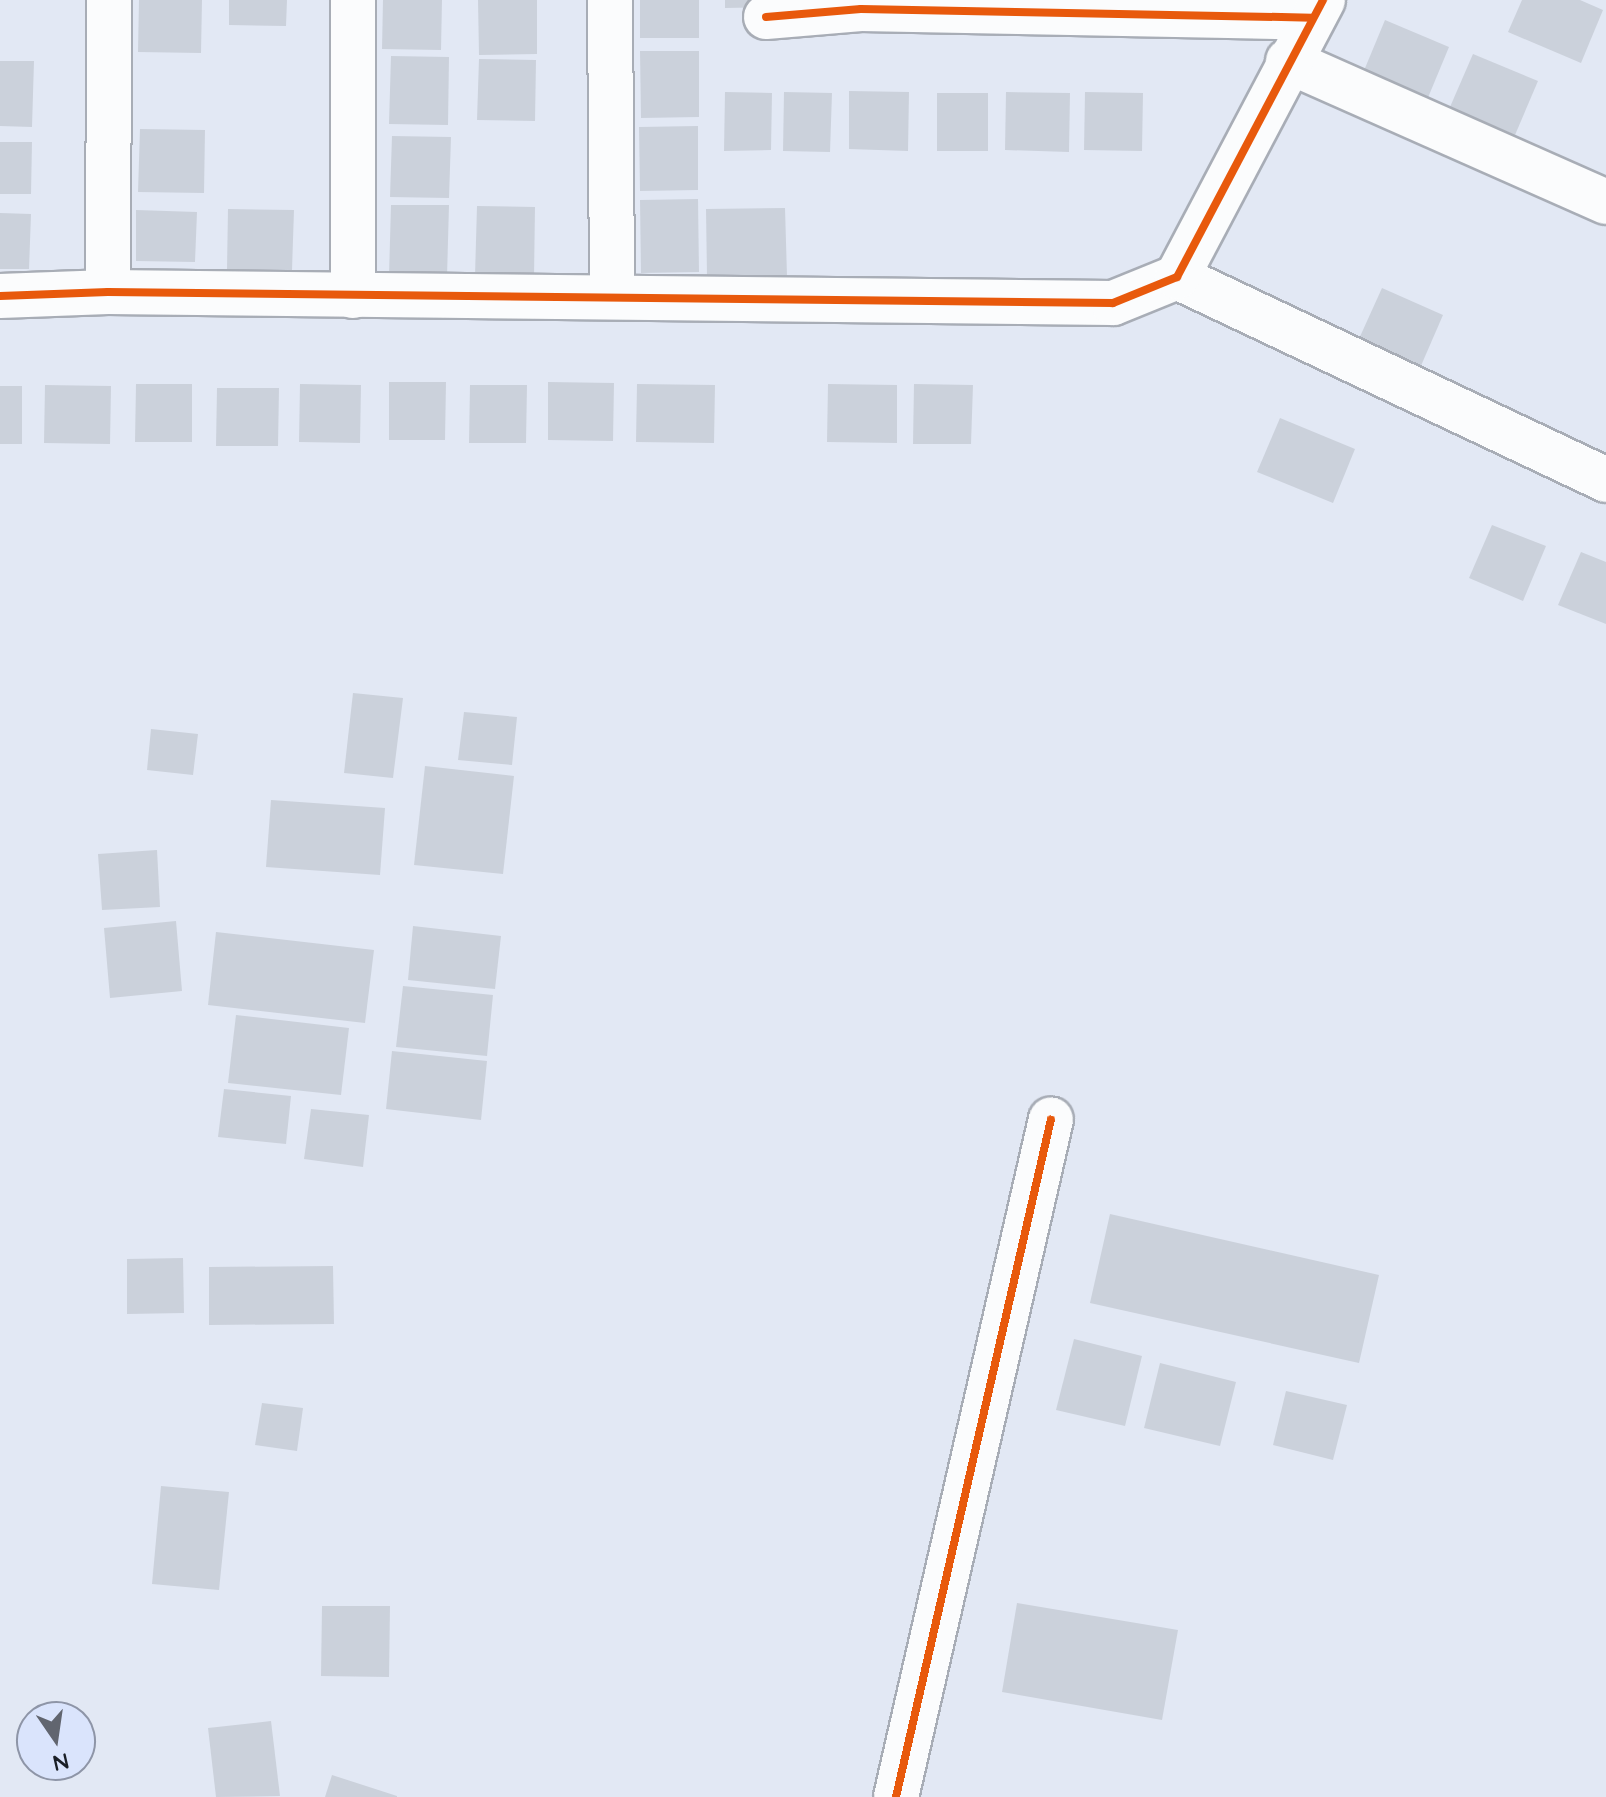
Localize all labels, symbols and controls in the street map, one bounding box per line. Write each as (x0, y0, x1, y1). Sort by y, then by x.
north arrow (16, 1701, 96, 1781)
text: N (50, 1747, 72, 1778)

